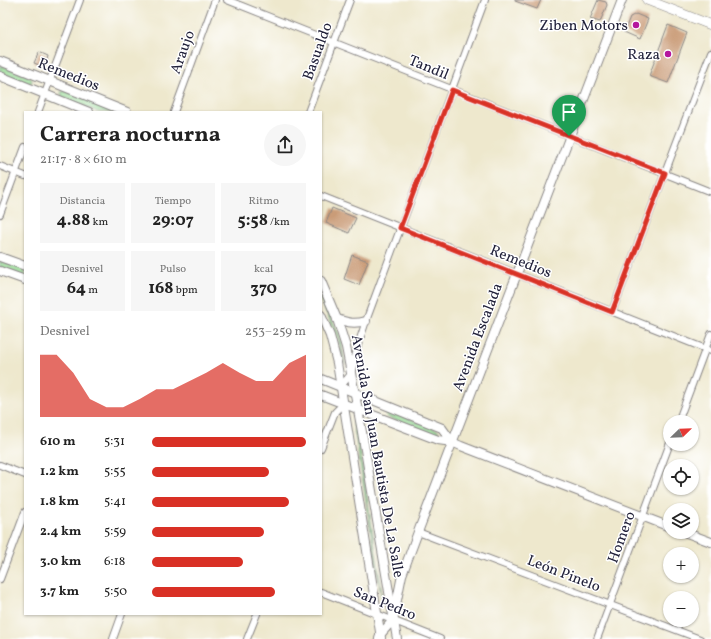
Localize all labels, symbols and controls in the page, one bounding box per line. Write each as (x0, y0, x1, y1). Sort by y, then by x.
place label: Ziben Motors (539, 16, 628, 37)
street label: Basualdo (298, 20, 339, 83)
marker: Ziben Motors (631, 20, 641, 30)
street label: Araujo (166, 28, 201, 77)
place label: Raza (627, 45, 660, 66)
marker: Raza (663, 49, 673, 59)
street label: Tandil (405, 51, 452, 86)
street label: Remedios (34, 54, 102, 97)
pin (552, 95, 586, 136)
icon: arrive (558, 101, 580, 123)
text: Carrera nocturna (40, 120, 221, 151)
button: share (264, 124, 306, 166)
text: 21:17 · 8 × 610 m (40, 151, 127, 169)
text: Distancia (59, 194, 105, 209)
text: Tiempo (155, 194, 191, 209)
text: Ritmo (249, 194, 279, 209)
text: 4.88 (57, 209, 90, 232)
text: 29:07 (152, 209, 194, 232)
text: 5:58 (237, 209, 268, 232)
text: km (90, 215, 108, 230)
text: /km (268, 215, 290, 230)
street label: Remedios (486, 241, 554, 284)
text: Desnivel (61, 262, 103, 277)
text: Pulso (160, 262, 186, 277)
text: kcal (254, 262, 273, 277)
text: 64 (67, 277, 86, 300)
text: 168 (148, 277, 174, 300)
text: 370 (250, 277, 277, 300)
street label: Avenida Escalada (448, 280, 509, 395)
text: m (86, 283, 98, 298)
text: bpm (174, 283, 198, 298)
text: Desnivel (40, 323, 90, 341)
text: 253–259 m (245, 323, 306, 341)
street label: Avenida San Juan Bautista De La Salle (345, 333, 408, 579)
north arrow (663, 415, 699, 451)
map controls (663, 415, 699, 627)
text: 610 m (40, 433, 76, 451)
text: 5:31 (104, 433, 125, 451)
button: locate (663, 459, 699, 495)
text: 1.2 km (40, 463, 79, 481)
text: 5:55 (104, 463, 126, 481)
text: 1.8 km (40, 493, 79, 511)
text: 5:41 (104, 493, 126, 511)
button: layers (663, 503, 699, 539)
street label: Homero (603, 509, 642, 566)
text: 2.4 km (40, 523, 81, 541)
text: 5:59 (104, 523, 126, 541)
button: + (663, 547, 699, 583)
street label: León Pinelo (524, 551, 603, 598)
text: 3.0 km (40, 553, 81, 571)
text: 6:18 (104, 553, 125, 571)
street label: San Pedro (350, 582, 419, 626)
text: 3.7 km (40, 583, 79, 601)
text: 5:50 (104, 583, 127, 601)
button: − (663, 591, 699, 627)

